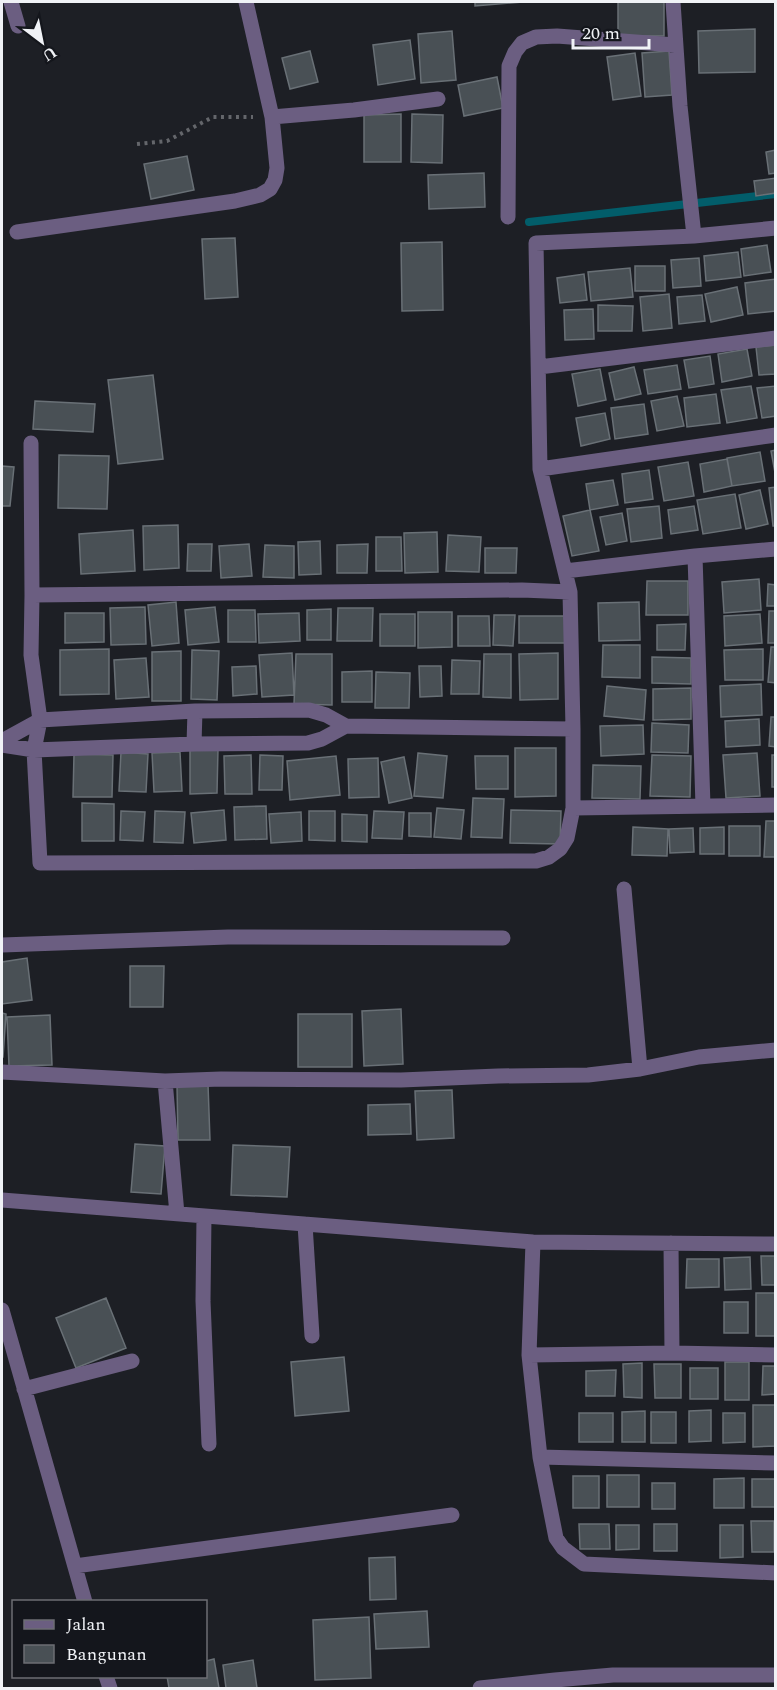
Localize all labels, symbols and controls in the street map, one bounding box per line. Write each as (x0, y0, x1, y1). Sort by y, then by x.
north arrow (12, 12, 72, 72)
scale bar (573, 12, 650, 50)
text: 20 m (582, 20, 620, 47)
text: U (37, 40, 61, 68)
legend (12, 1600, 207, 1678)
text: Jalan (66, 1611, 106, 1638)
text: Bangunan (66, 1641, 147, 1668)

